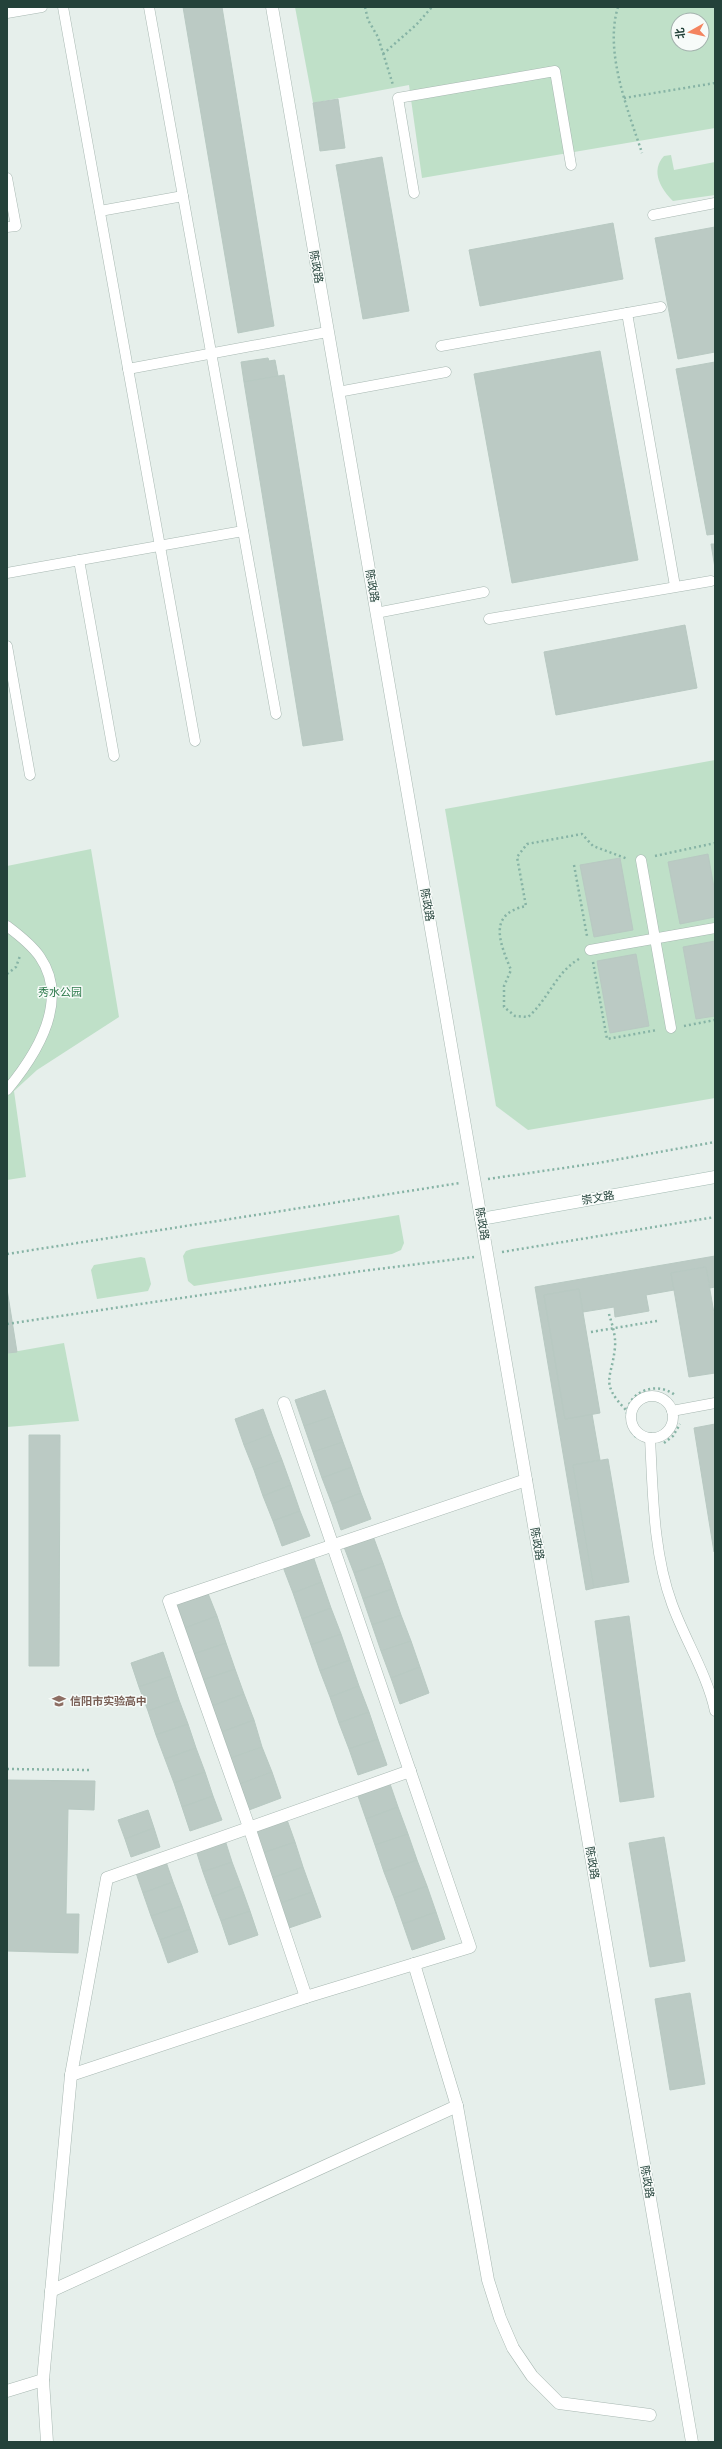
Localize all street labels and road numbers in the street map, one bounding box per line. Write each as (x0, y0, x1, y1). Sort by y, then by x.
street label: 陈政路 (306, 249, 326, 285)
street label: 陈政路 (362, 568, 382, 604)
street label: 陈政路 (417, 887, 437, 923)
street label: 崇文路 (580, 1188, 616, 1208)
street label: 陈政路 (472, 1206, 492, 1242)
street label: 陈政路 (527, 1526, 547, 1562)
street label: 陈政路 (582, 1845, 602, 1881)
street label: 陈政路 (637, 2164, 657, 2200)

